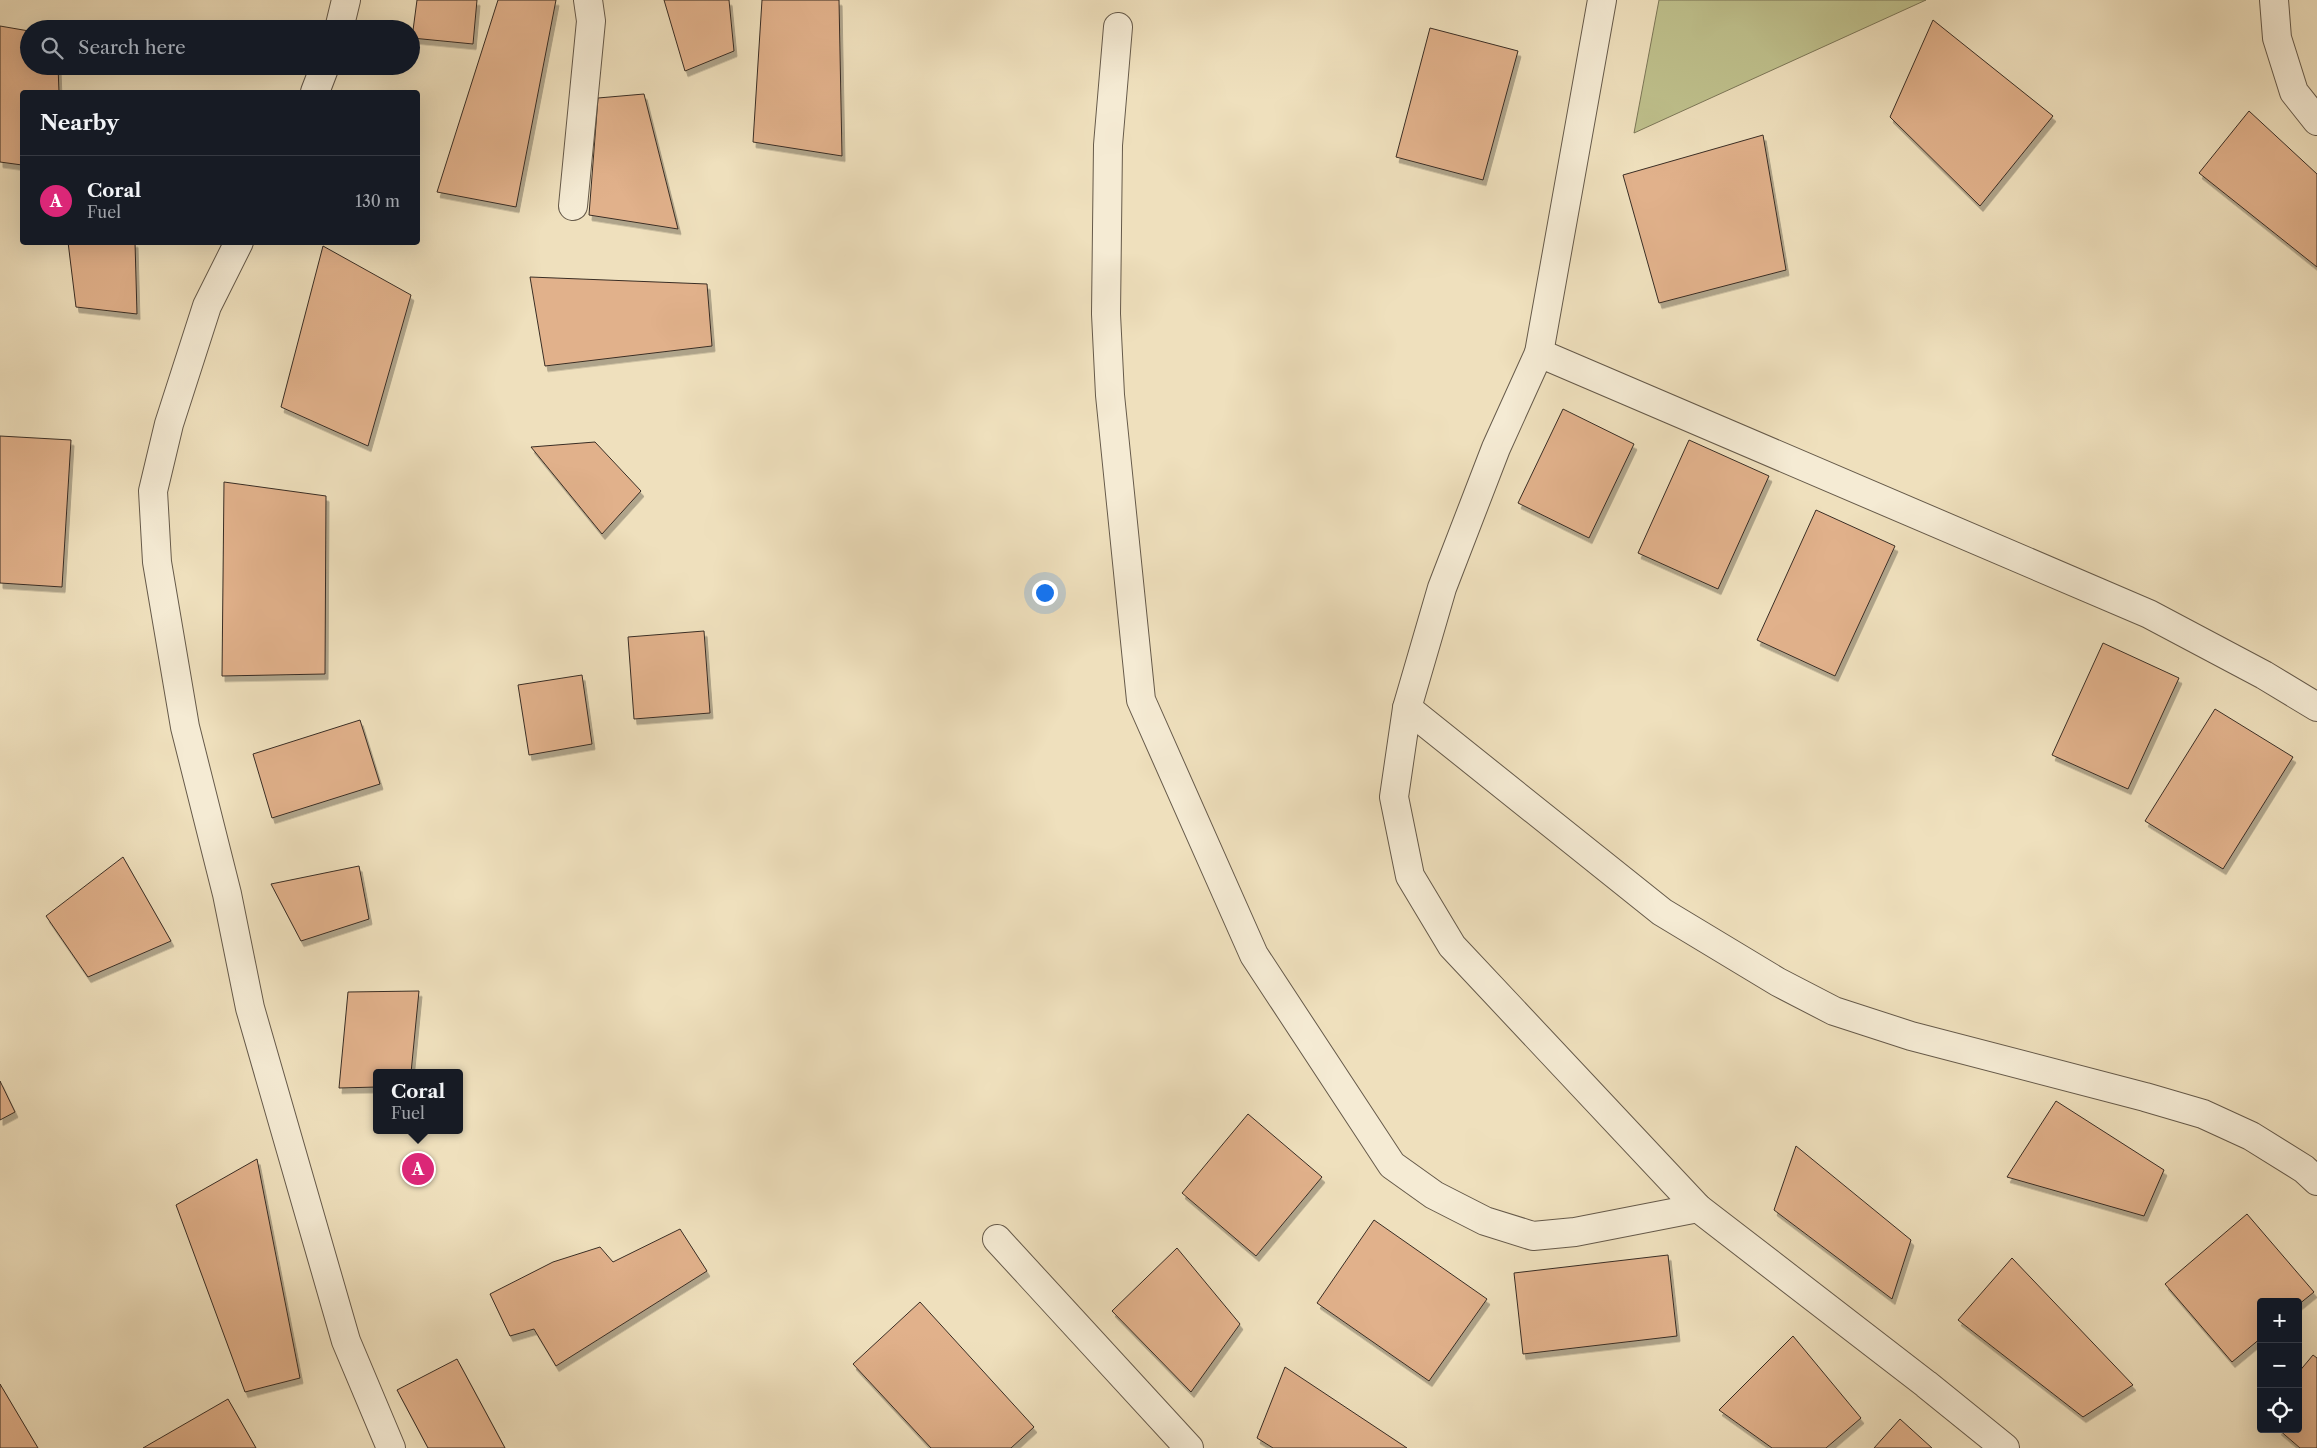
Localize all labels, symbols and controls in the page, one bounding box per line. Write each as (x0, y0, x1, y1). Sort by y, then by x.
search box (20, 20, 420, 75)
icon: search (38, 34, 66, 62)
text: Search here (78, 36, 186, 59)
text: Nearby (40, 110, 119, 135)
text: Coral (87, 179, 141, 202)
text: A (50, 191, 62, 211)
text: 130 m (355, 191, 400, 211)
text: Fuel (87, 202, 121, 222)
your location (1032, 580, 1058, 606)
popup (373, 1069, 463, 1134)
text: Coral (391, 1080, 445, 1103)
text: Fuel (391, 1103, 425, 1123)
pin: A (402, 1150, 434, 1188)
map controls (2257, 1298, 2302, 1433)
button: + (2257, 1298, 2302, 1343)
button: − (2257, 1343, 2302, 1388)
button: locate (2257, 1388, 2302, 1433)

